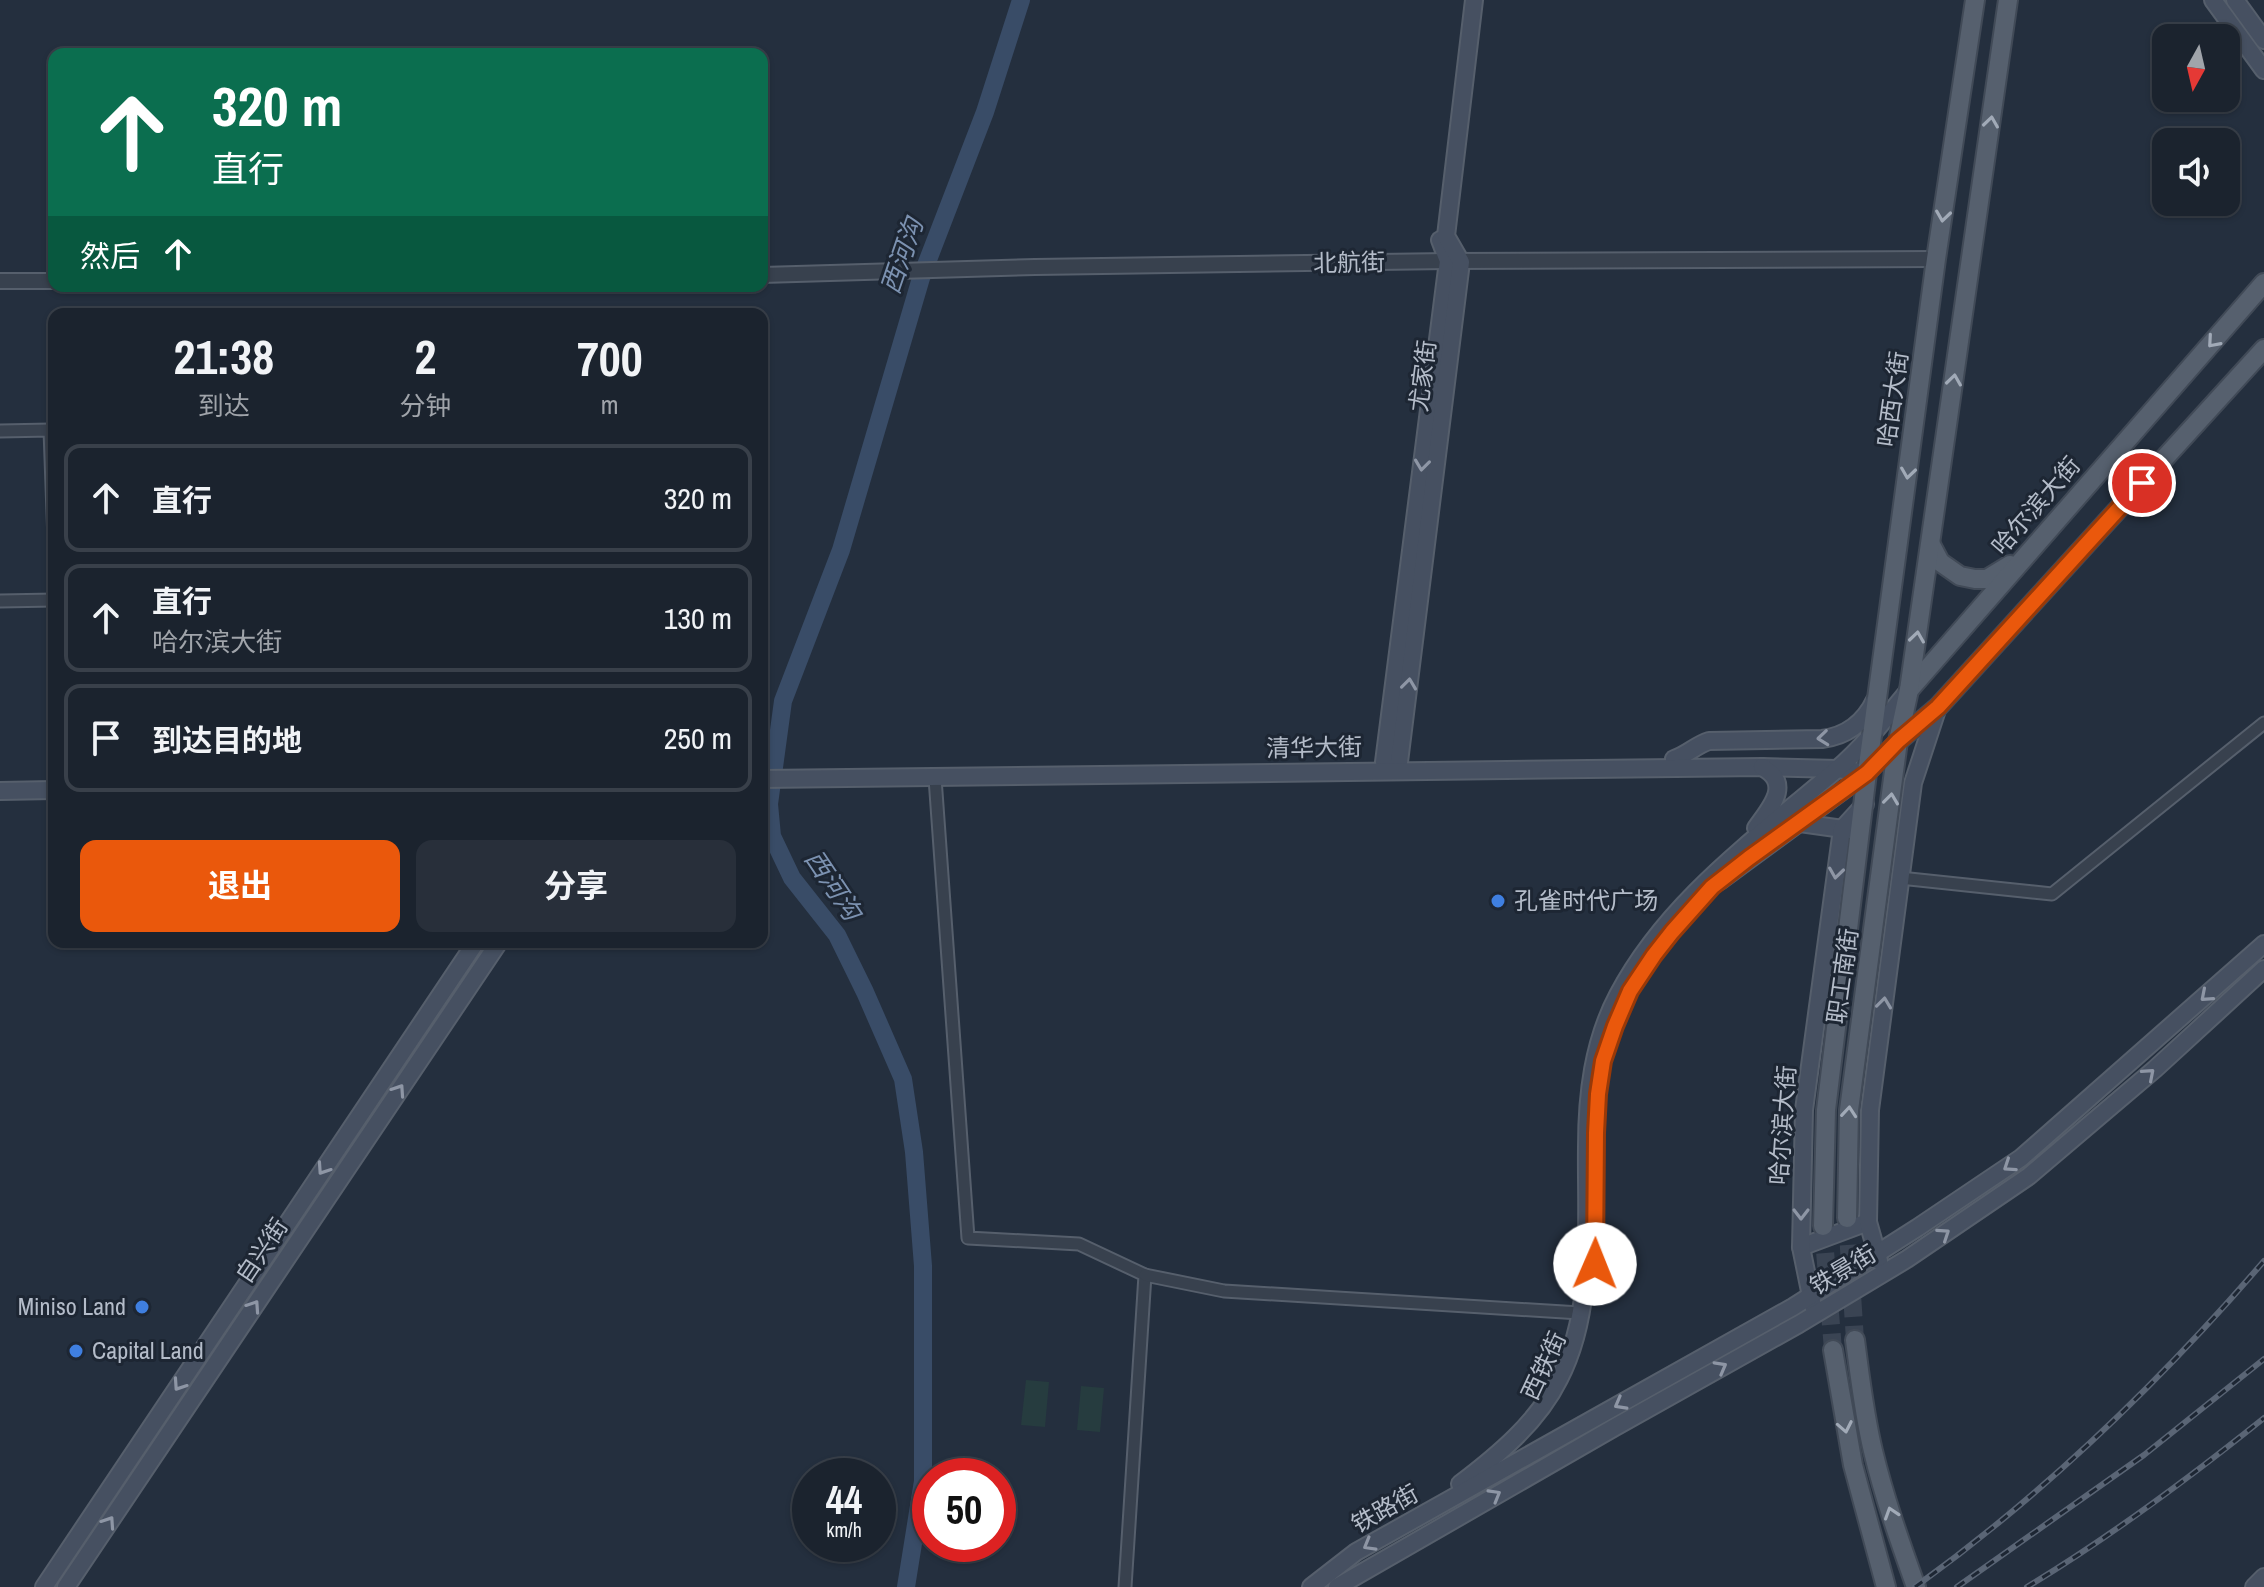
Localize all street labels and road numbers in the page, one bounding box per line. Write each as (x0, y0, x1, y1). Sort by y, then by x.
street label: 北航街 (1313, 245, 1385, 279)
street label: 尤家街 (1402, 338, 1442, 414)
street label: 哈西大街 (1869, 349, 1915, 449)
street label: 哈尔滨大街 (1984, 450, 2087, 561)
street label: 清华大街 (1266, 730, 1362, 764)
street label: 职工南街 (1819, 926, 1865, 1026)
street label: 哈尔滨大街 (1762, 1064, 1802, 1186)
street label: 自兴街 (228, 1212, 295, 1289)
street label: 铁景街 (1803, 1237, 1882, 1301)
street label: 西铁街 (1513, 1326, 1573, 1405)
street label: 铁路街 (1345, 1477, 1424, 1540)

